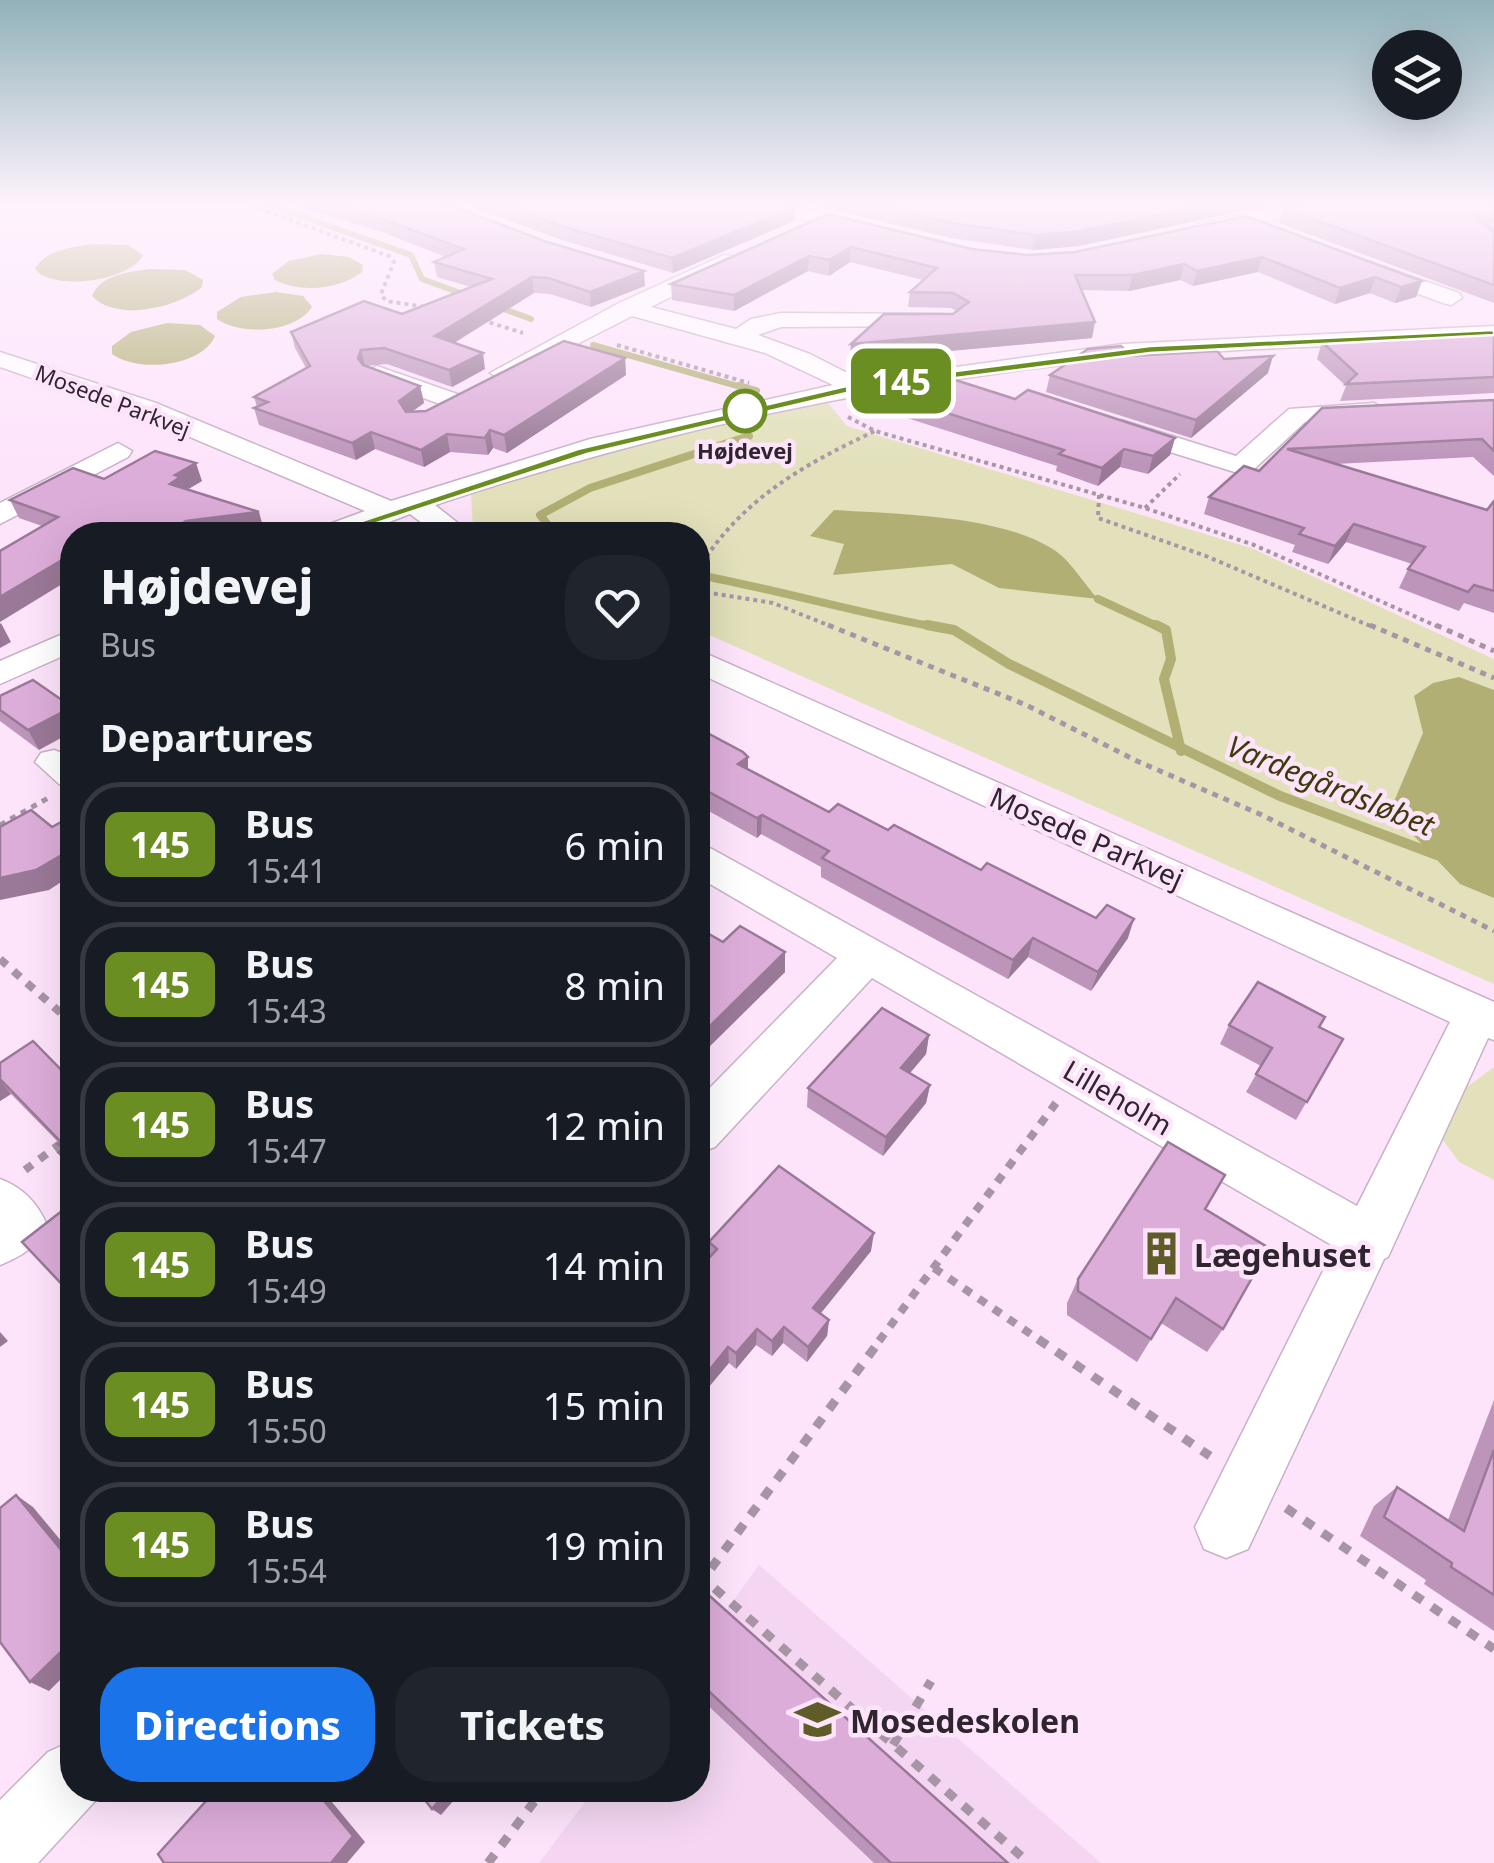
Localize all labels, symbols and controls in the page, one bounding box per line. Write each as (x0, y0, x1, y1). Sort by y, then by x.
map controls (1372, 30, 1462, 120)
button: layers (1372, 30, 1462, 120)
line badge: 145 (844, 348, 958, 414)
street label: Mosede Parkvej (31, 357, 195, 443)
text: 145 (871, 358, 931, 405)
marker: Højdevej (724, 390, 766, 432)
place label: Højdevej (697, 435, 793, 465)
text: Højdevej (100, 553, 313, 618)
button: heart (565, 555, 670, 660)
text: Bus (100, 623, 156, 666)
text: Departures (100, 711, 313, 763)
water label: Vardegårdsløbet (1221, 725, 1441, 846)
street label: Mosede Parkvej (984, 777, 1190, 897)
text: Bus (245, 797, 314, 849)
text: 6 min (565, 819, 665, 871)
text: 145 (130, 821, 190, 868)
text: 15:41 (245, 849, 327, 892)
text: Bus (245, 937, 314, 989)
text: 8 min (565, 959, 665, 1011)
text: 145 (130, 961, 190, 1008)
text: 15:43 (245, 989, 327, 1032)
street label: Lilleholm (1057, 1051, 1179, 1143)
text: Bus (245, 1077, 314, 1129)
text: 12 min (543, 1099, 665, 1151)
text: 145 (130, 1101, 190, 1148)
text: 15:47 (245, 1129, 327, 1172)
text: Bus (245, 1217, 314, 1269)
building icon: Lægehuset (1137, 1230, 1185, 1278)
place label: Lægehuset (1194, 1233, 1371, 1276)
text: 14 min (543, 1239, 665, 1291)
text: 145 (130, 1241, 190, 1288)
text: 15:49 (245, 1269, 327, 1312)
text: Bus (245, 1357, 314, 1409)
text: 15 min (543, 1379, 665, 1431)
text: 145 (130, 1381, 190, 1428)
text: 15:50 (245, 1409, 327, 1452)
text: Bus (245, 1497, 314, 1549)
text: 19 min (543, 1519, 665, 1571)
text: 145 (130, 1521, 190, 1568)
text: 15:54 (245, 1549, 327, 1592)
button: Directions (100, 1667, 375, 1782)
button: Tickets (395, 1667, 670, 1782)
school or university icon: Mosedeskolen (793, 1696, 841, 1744)
place label: Mosedeskolen (850, 1699, 1080, 1742)

